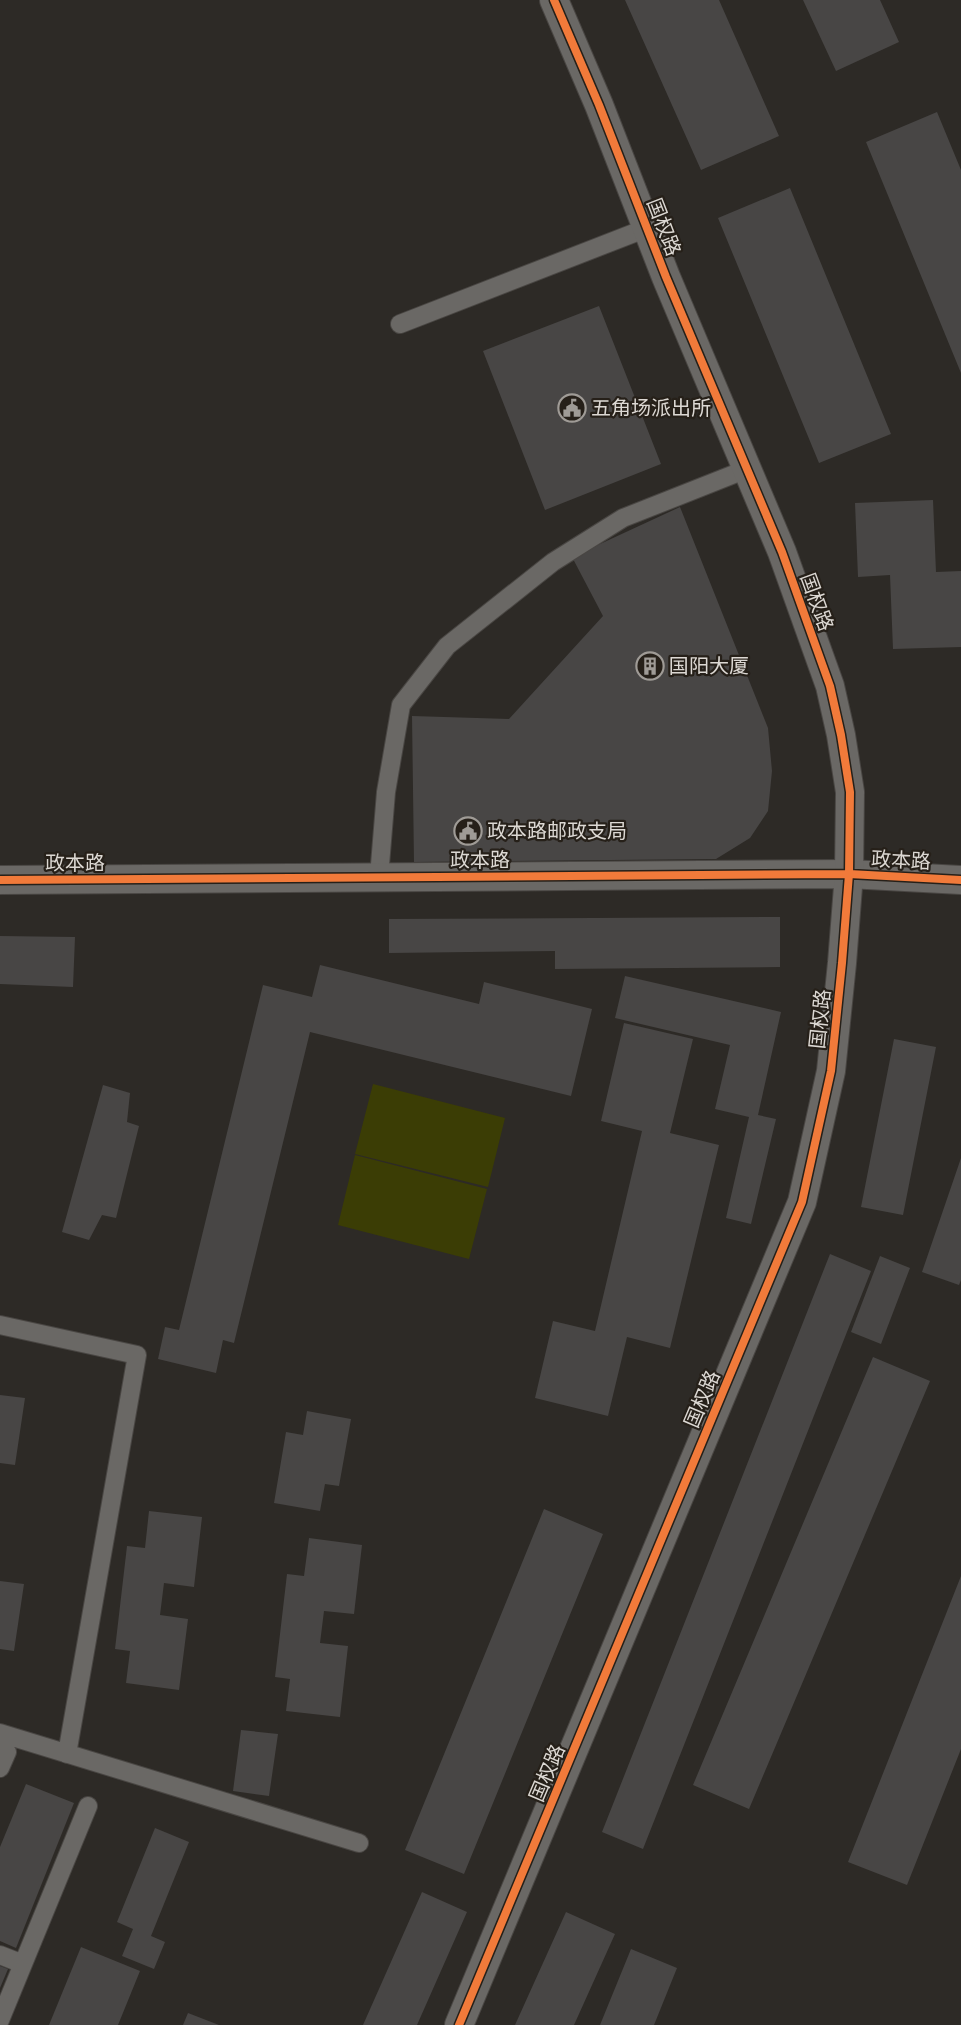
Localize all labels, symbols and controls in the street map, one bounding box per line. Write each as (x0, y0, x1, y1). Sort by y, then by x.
street label: 国权路 (639, 194, 688, 260)
public building icon: 五角场派出所 (557, 393, 587, 423)
place label: 五角场派出所 (591, 394, 711, 423)
street label: 国权路 (793, 569, 840, 635)
building icon: 国阳大厦 (635, 651, 665, 681)
place label: 国阳大厦 (669, 652, 749, 681)
public building icon: 政本路邮政支局 (453, 816, 483, 846)
place label: 政本路邮政支局 (487, 817, 627, 846)
street label: 政本路 (870, 844, 932, 877)
street label: 政本路 (450, 846, 510, 875)
street label: 政本路 (45, 849, 105, 878)
street label: 国权路 (803, 988, 838, 1050)
street label: 国权路 (677, 1366, 728, 1432)
street label: 国权路 (522, 1740, 573, 1806)

